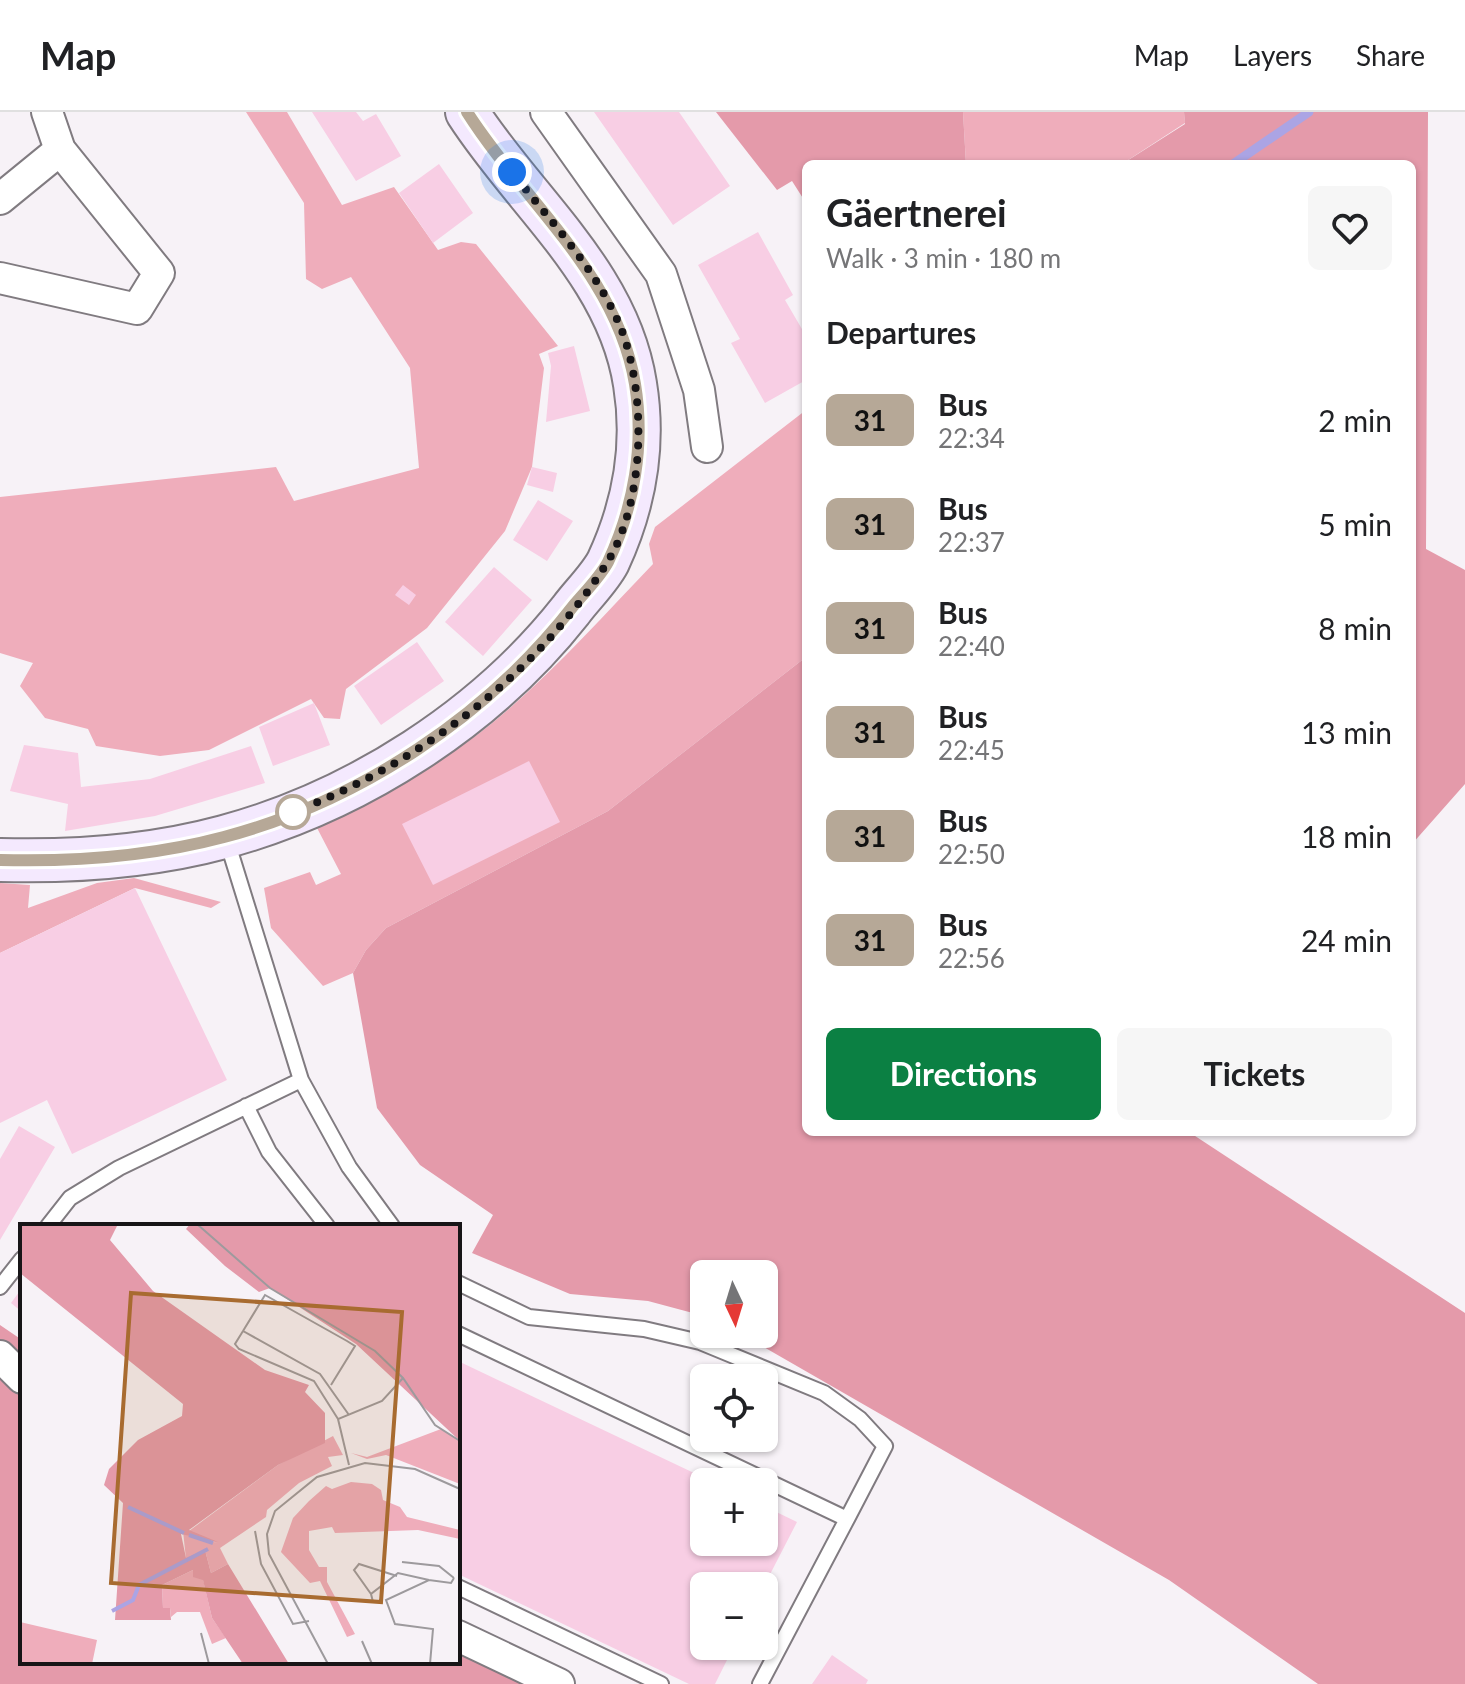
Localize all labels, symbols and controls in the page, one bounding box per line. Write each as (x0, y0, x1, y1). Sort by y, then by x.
text: Map (40, 32, 116, 78)
text: Map (1134, 38, 1189, 72)
text: Layers (1233, 38, 1312, 72)
text: Share (1356, 38, 1425, 72)
your location (492, 152, 532, 192)
button: heart (1308, 186, 1392, 270)
text: Gäertnerei (826, 189, 1007, 235)
text: Walk · 3 min · 180 m (826, 242, 1061, 274)
text: Departures (826, 314, 976, 350)
text: Bus (938, 386, 988, 422)
text: 2 min (1318, 402, 1392, 438)
text: 31 (854, 403, 886, 437)
text: 22:34 (938, 422, 1005, 454)
text: Bus (938, 490, 988, 526)
text: 5 min (1318, 506, 1392, 542)
text: 31 (854, 507, 886, 541)
text: 22:37 (938, 526, 1005, 558)
text: Bus (938, 594, 988, 630)
text: 8 min (1318, 610, 1392, 646)
text: 31 (854, 611, 886, 645)
text: 22:40 (938, 630, 1005, 662)
text: Bus (938, 698, 988, 734)
text: 13 min (1301, 714, 1392, 750)
text: 31 (854, 715, 886, 749)
text: 22:45 (938, 734, 1005, 766)
unlabelled marker (276, 795, 310, 829)
text: Bus (938, 802, 988, 838)
text: 18 min (1301, 818, 1392, 854)
text: 31 (854, 819, 886, 853)
text: 22:50 (938, 838, 1005, 870)
text: Bus (938, 906, 988, 942)
text: 24 min (1301, 922, 1392, 958)
text: 31 (854, 923, 886, 957)
text: 22:56 (938, 942, 1005, 974)
button: Directions (826, 1028, 1101, 1120)
button: Tickets (1117, 1028, 1392, 1120)
inset map (20, 1224, 460, 1664)
north arrow (690, 1260, 778, 1348)
map controls (690, 1260, 778, 1660)
button: locate (690, 1364, 778, 1452)
button: + (690, 1468, 778, 1556)
button: − (690, 1572, 778, 1660)

